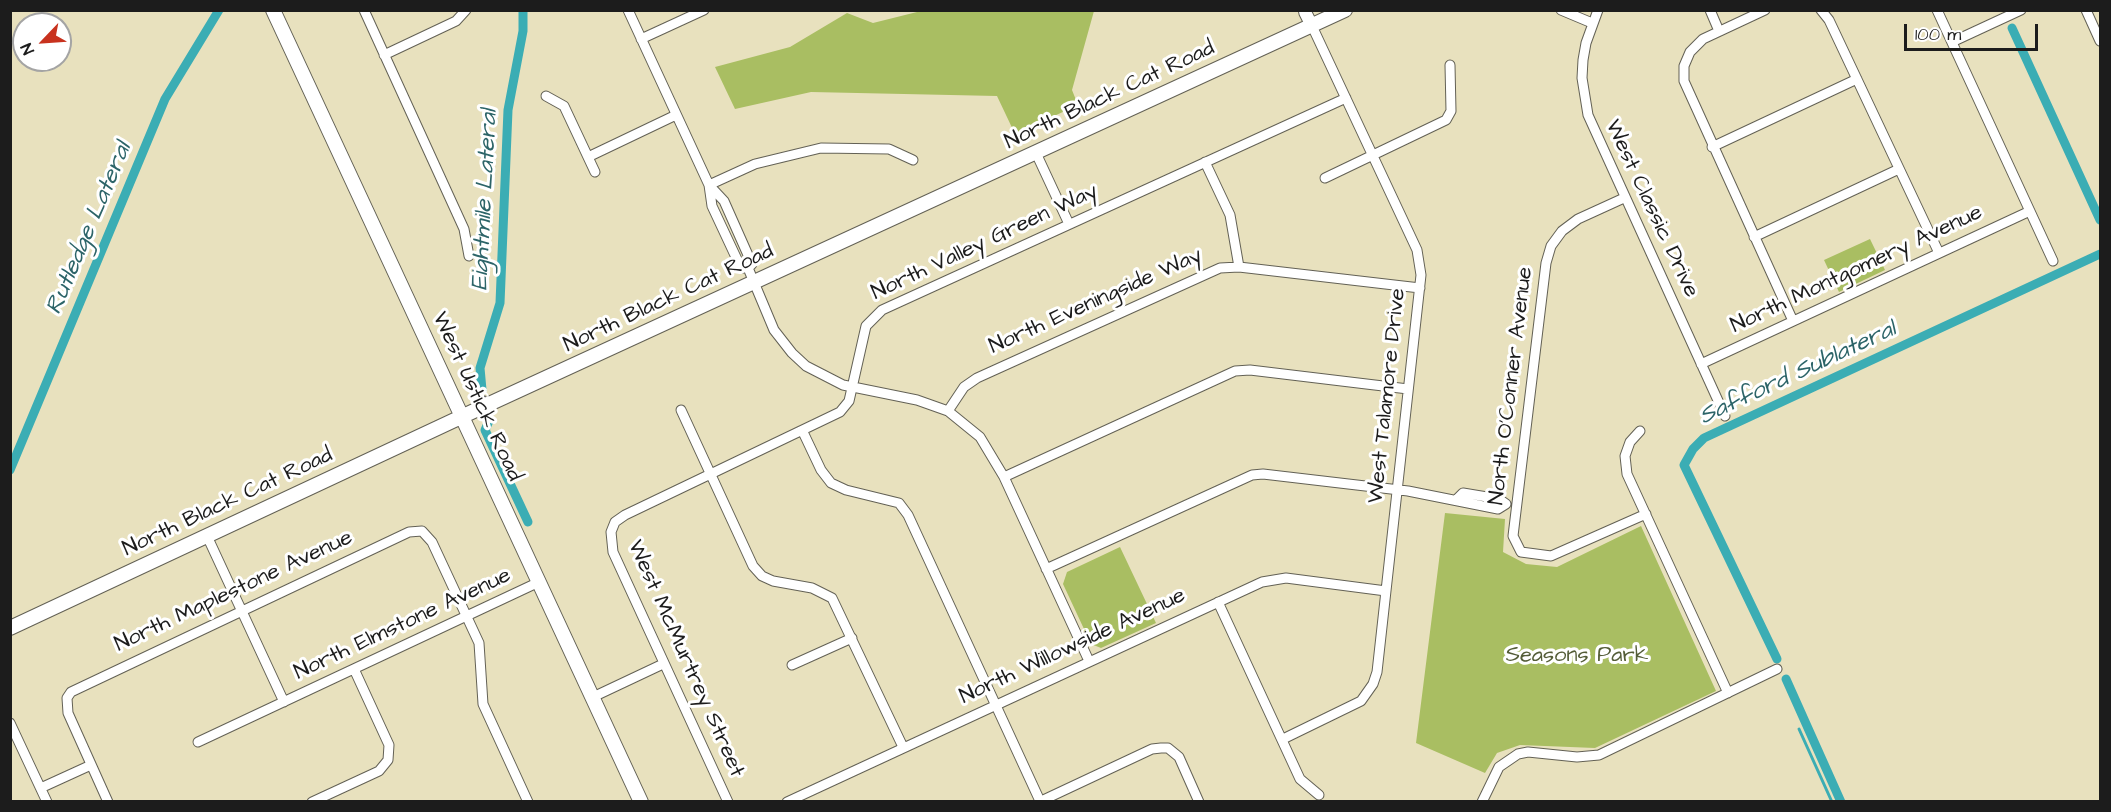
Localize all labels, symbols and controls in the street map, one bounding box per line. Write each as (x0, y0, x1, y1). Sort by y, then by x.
north arrow (12, 12, 72, 72)
scale bar (1907, 12, 2040, 50)
text: 100 m (1915, 22, 1961, 47)
street label: North Black Cat Road (1001, 36, 1219, 156)
text: N (15, 40, 40, 58)
water label: Eightmile Lateral (467, 109, 505, 291)
street label: West Classic Drive (1598, 116, 1704, 302)
water label: Rutledge Lateral (41, 139, 139, 319)
street label: North Valley Green Way (868, 179, 1102, 307)
street label: North Montgomery Avenue (1727, 200, 1987, 340)
street label: North Black Cat Road (560, 239, 778, 359)
street label: North Eveningside Way (985, 243, 1207, 361)
street label: North O'Conner Avenue (1484, 266, 1540, 506)
street label: West Talamore Drive (1364, 287, 1412, 505)
street label: West Ustick Road (425, 308, 527, 486)
water label: Safford Sublateral (1695, 316, 1901, 432)
street label: North Black Cat Road (119, 443, 337, 563)
street label: North Maplestone Avenue (111, 525, 357, 659)
street label: West McMurtrey Street (621, 536, 749, 782)
street label: North Elmstone Avenue (290, 563, 516, 687)
street label: North Willowside Avenue (956, 583, 1190, 711)
park label: Seasons Park (1506, 643, 1648, 669)

